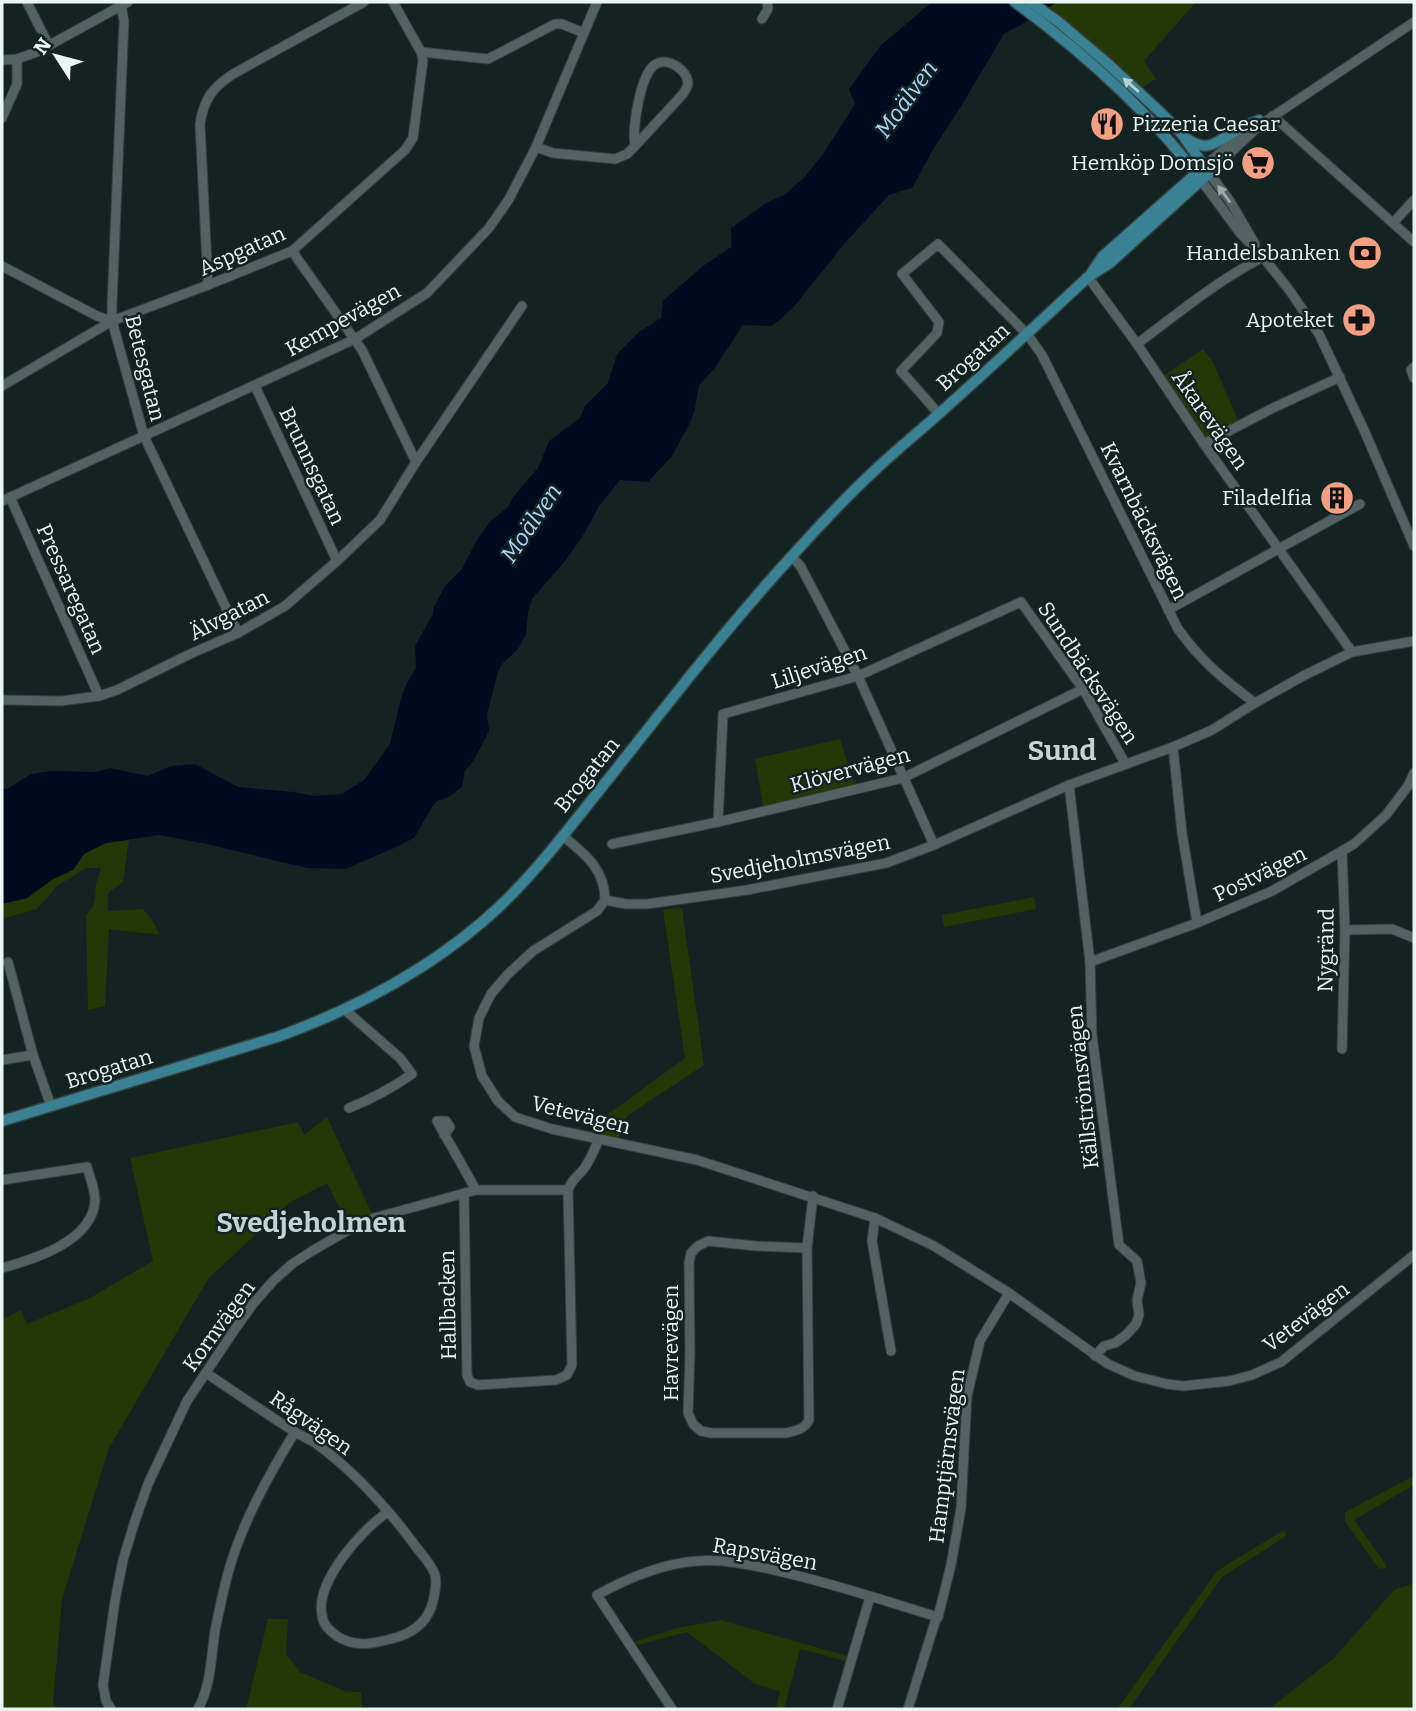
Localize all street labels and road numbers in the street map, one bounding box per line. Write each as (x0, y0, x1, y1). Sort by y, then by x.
street label: Aspgatan (195, 220, 289, 282)
street label: Kempevägen (281, 278, 405, 362)
street label: Betesgatan (119, 312, 171, 424)
street label: Brogatan (931, 318, 1015, 396)
street label: Åkarevägen (1166, 365, 1254, 475)
street label: Brunnsgatan (273, 403, 351, 529)
street label: Kvarnbäcksvägen (1095, 438, 1193, 604)
street label: Pressaregatan (31, 520, 111, 658)
street label: Älvgatan (185, 584, 273, 646)
street label: Sundbäcksvägen (1033, 597, 1143, 749)
street label: Liljevägen (768, 639, 870, 695)
street label: Brogatan (549, 732, 625, 818)
street label: Klövervägen (787, 742, 913, 798)
street label: Svedjeholmsvägen (708, 829, 892, 889)
street label: Postvägen (1209, 840, 1311, 908)
street label: Nygränd (1312, 908, 1340, 992)
street label: Källströmsvägen (1061, 1004, 1105, 1170)
street label: Brogatan (63, 1044, 155, 1094)
street label: Vetevägen (529, 1090, 633, 1140)
street label: Hallbacken (434, 1250, 462, 1360)
street label: Kornvägen (177, 1275, 261, 1377)
street label: Vetevägen (1258, 1276, 1354, 1358)
street label: Havrevägen (658, 1285, 684, 1401)
street label: Hamptjärnsvägen (923, 1367, 971, 1545)
street label: Rågvägen (265, 1385, 357, 1461)
street label: Rapsvägen (711, 1532, 819, 1576)

